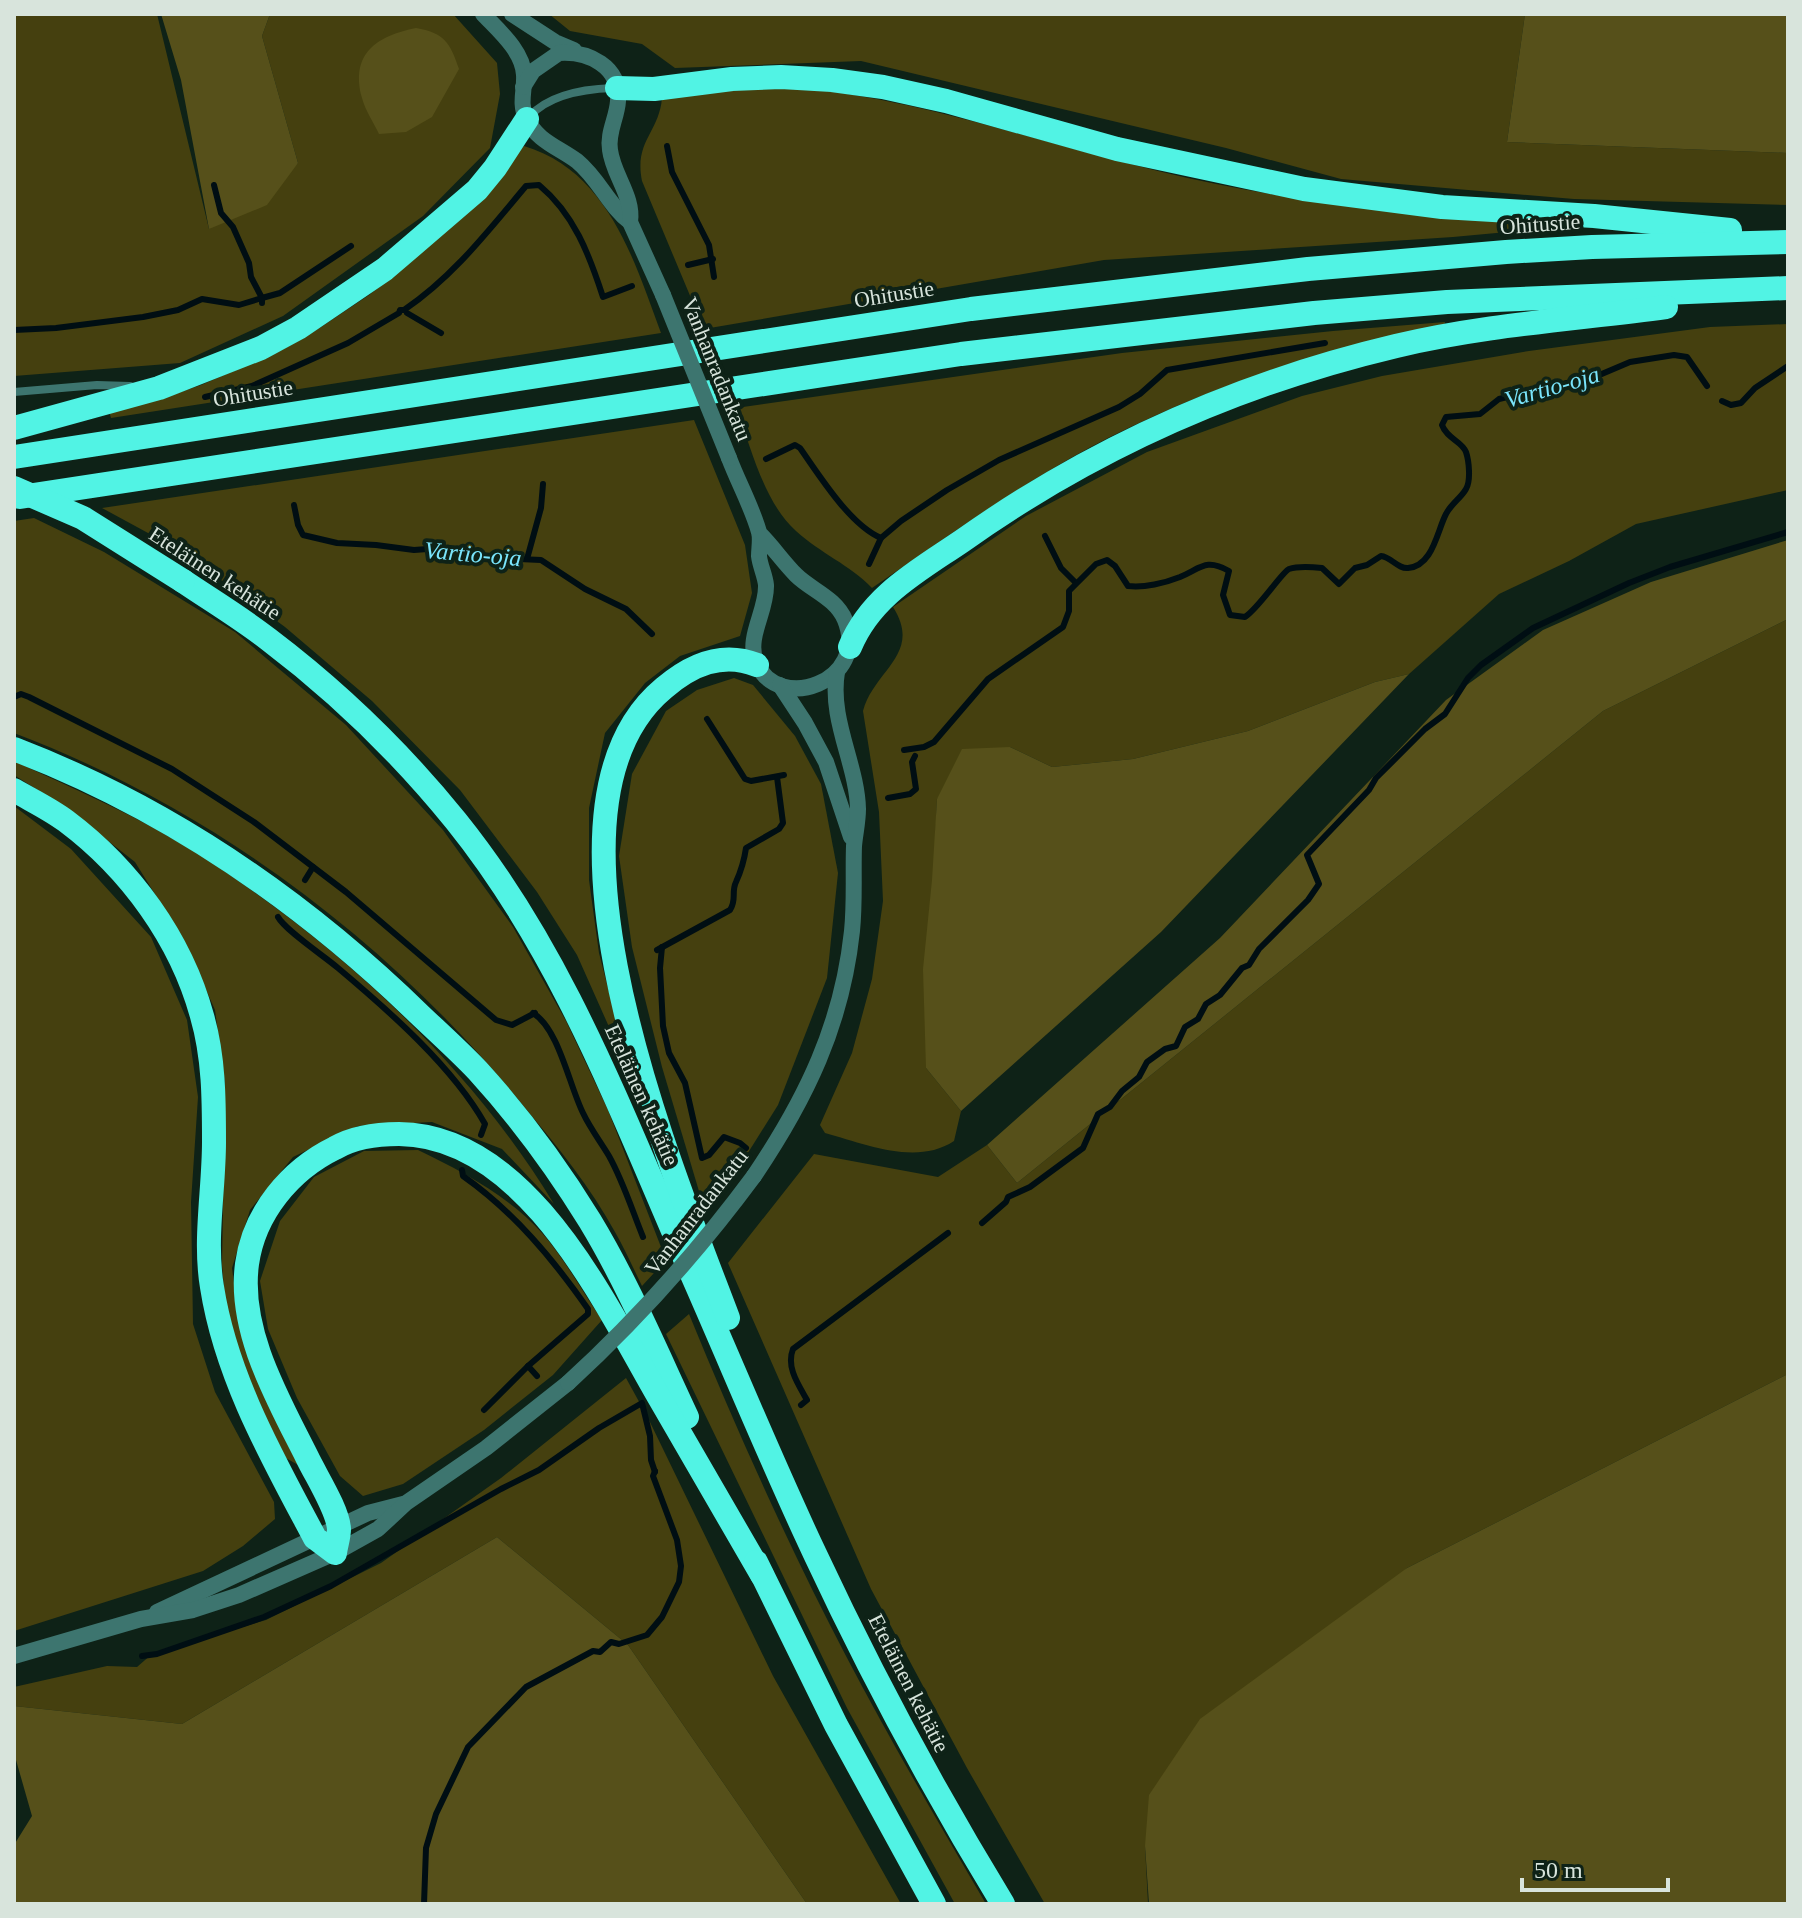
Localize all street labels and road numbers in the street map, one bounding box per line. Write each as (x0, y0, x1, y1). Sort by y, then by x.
street label: Ohitustie (1499, 209, 1581, 239)
street label: Ohitustie (852, 275, 936, 313)
street label: Vanhanradankatu (677, 294, 757, 444)
street label: Ohitustie (211, 374, 295, 412)
street label: Eteläinen kehätie (144, 521, 286, 625)
street label: Eteläinen kehätie (600, 1020, 684, 1170)
street label: Vanhanradankatu (639, 1144, 753, 1280)
street label: Eteläinen kehätie (863, 1610, 955, 1756)

